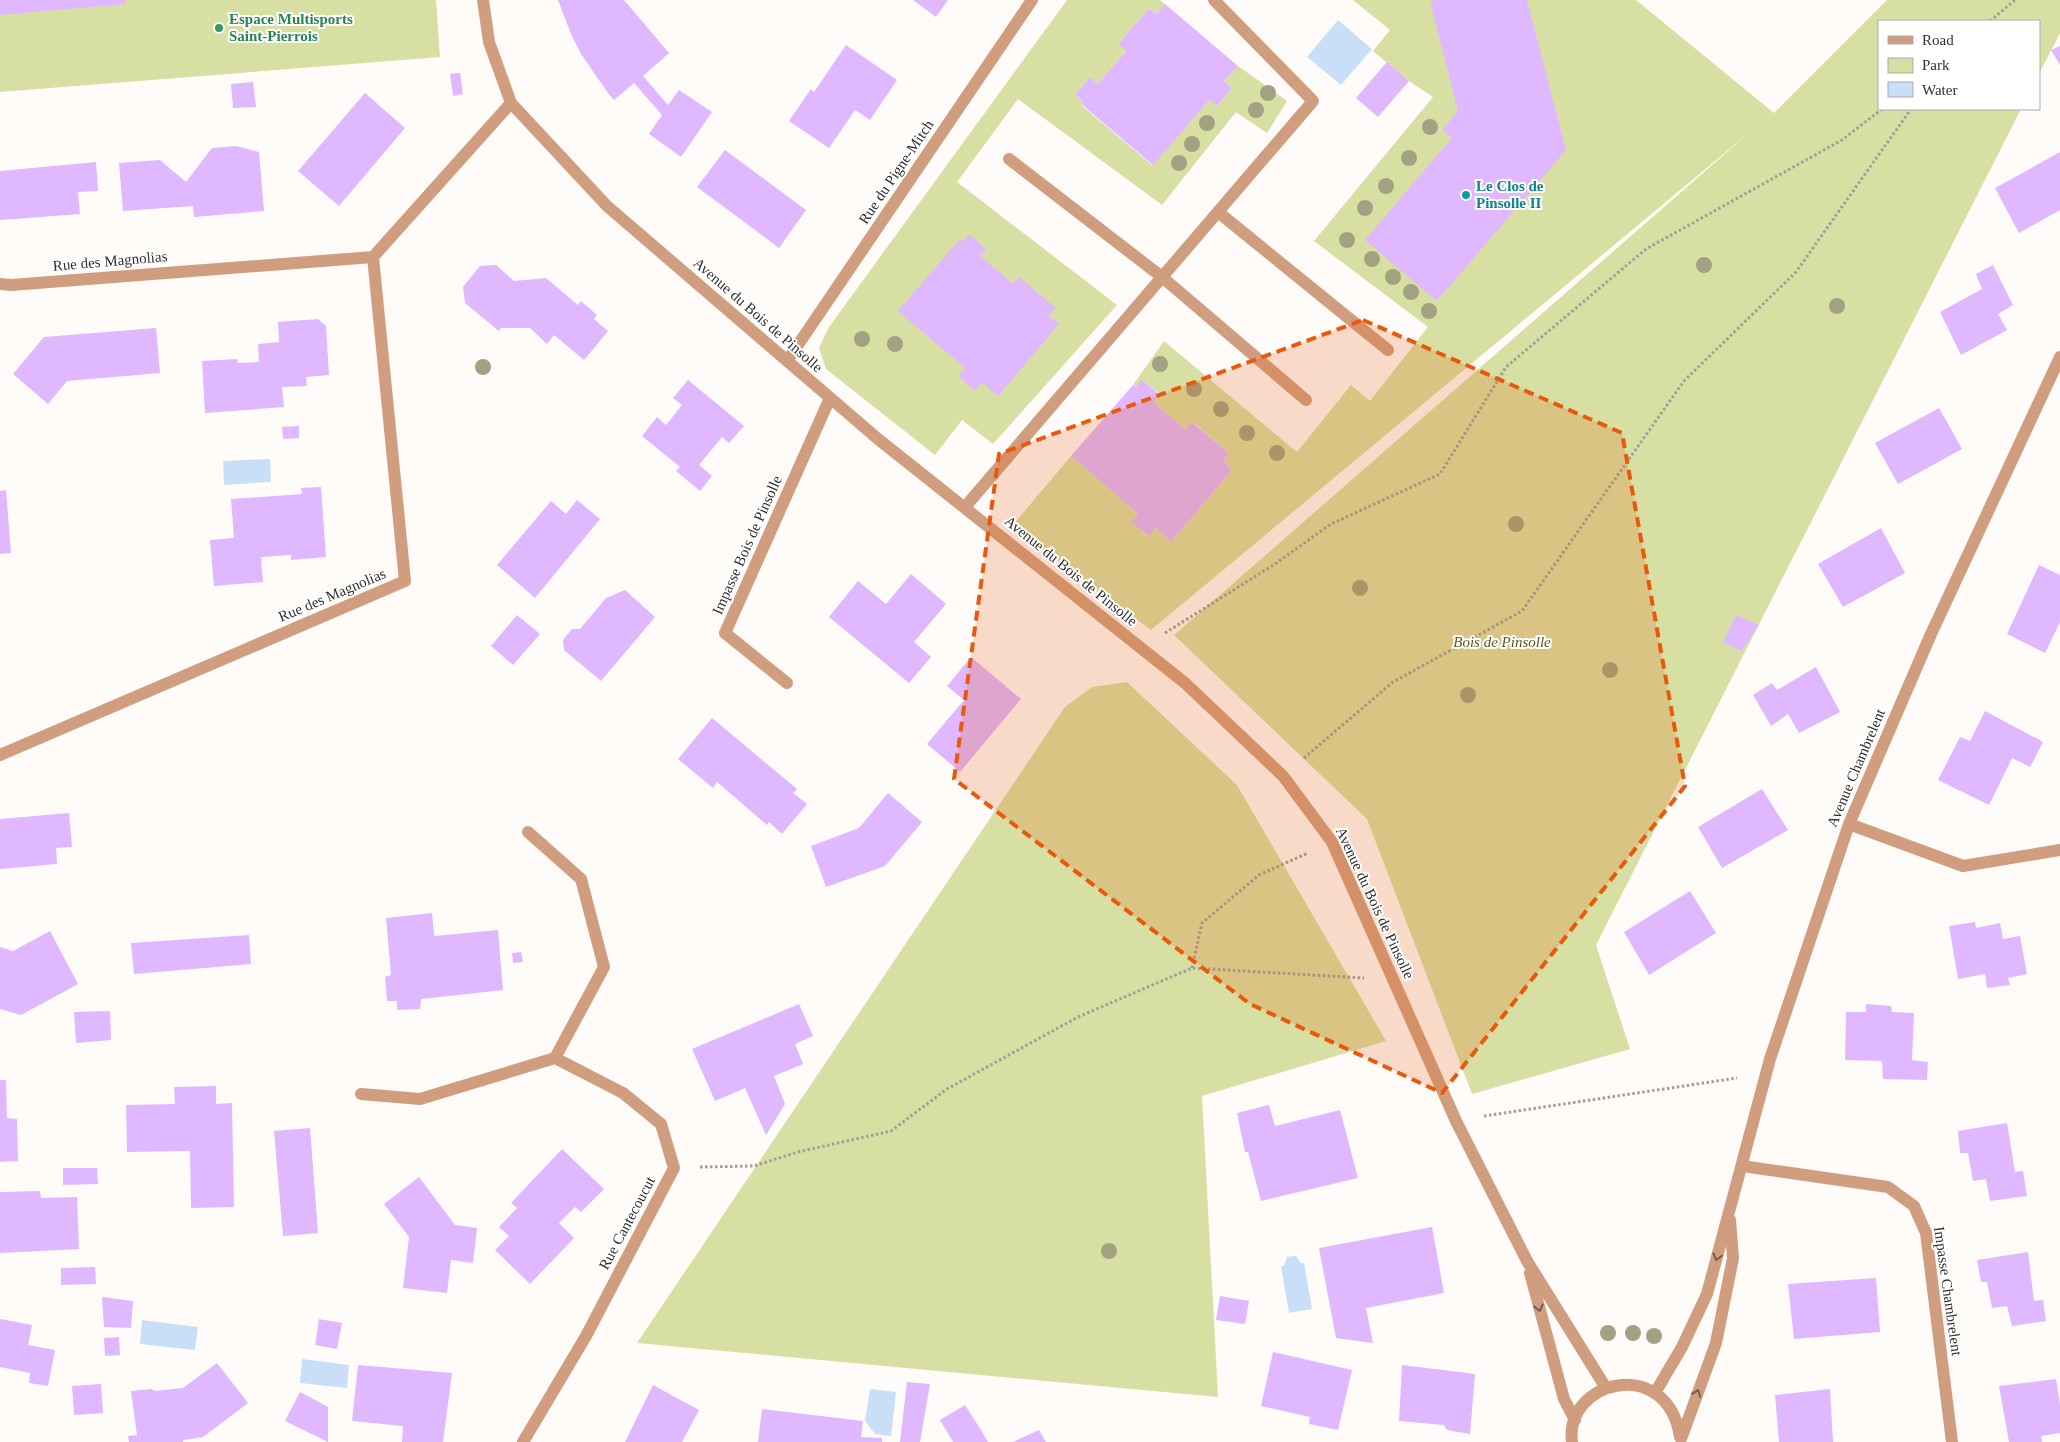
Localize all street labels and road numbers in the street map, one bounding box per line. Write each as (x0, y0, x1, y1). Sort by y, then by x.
street label: Rue du Pigne-Mitch (855, 117, 937, 227)
street label: Rue des Magnolias (52, 248, 168, 274)
street label: Avenue du Bois de Pinsolle (690, 255, 826, 376)
street label: Impasse Bois de Pinsolle (709, 473, 785, 617)
street label: Avenue du Bois de Pinsolle (1002, 513, 1141, 630)
street label: Rue des Magnolias (276, 565, 388, 625)
street label: Avenue Chambrelent (1824, 706, 1888, 829)
street label: Avenue du Bois de Pinsolle (1333, 825, 1417, 982)
street label: Rue Cantecoucut (596, 1173, 659, 1272)
street label: Impasse Chambrelent (1931, 1225, 1965, 1357)

